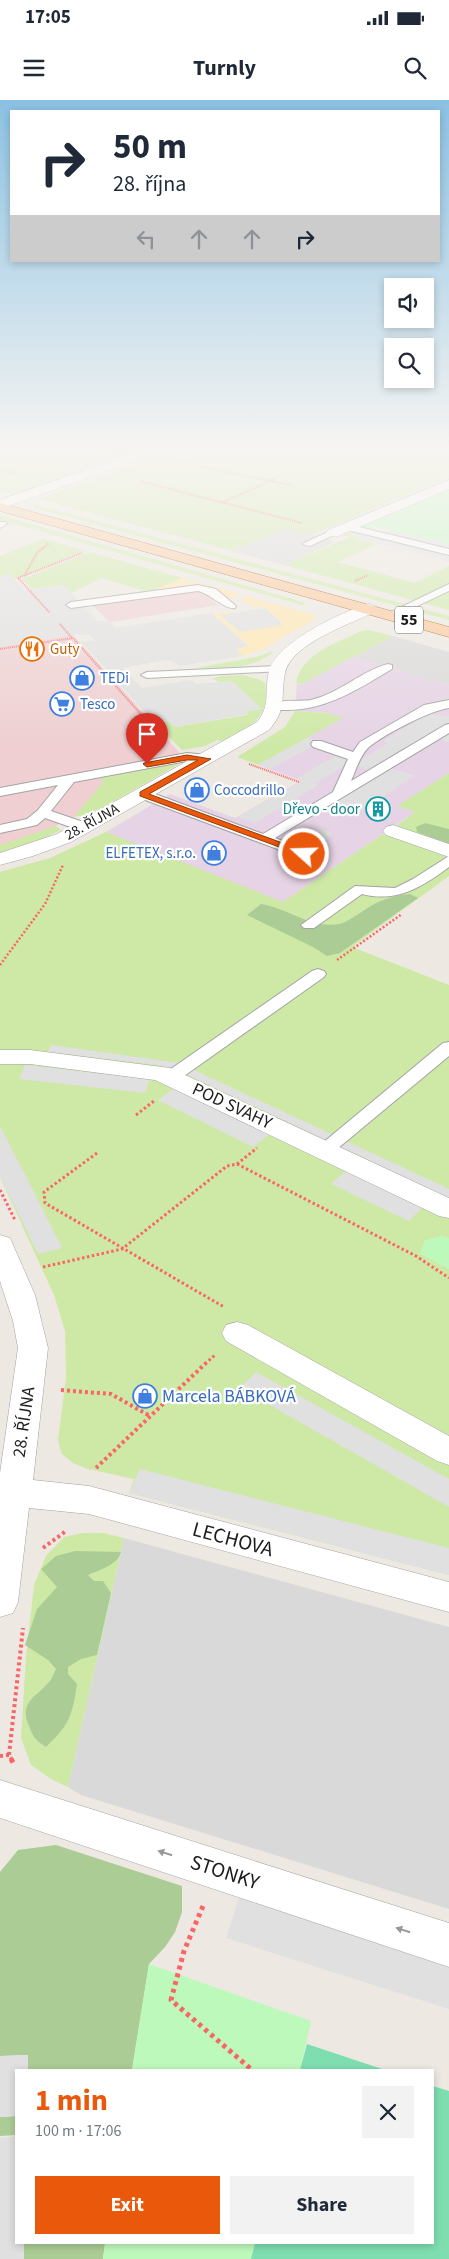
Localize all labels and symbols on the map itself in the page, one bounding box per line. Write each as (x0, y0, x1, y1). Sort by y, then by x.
road number: 55 (395, 606, 423, 634)
restaurant icon: Guty (19, 636, 45, 662)
place label: Guty (50, 639, 80, 660)
shop icon: TEDi (69, 665, 95, 691)
place label: TEDi (100, 668, 129, 689)
supermarket icon: Tesco (49, 691, 75, 717)
place label: Tesco (80, 694, 115, 715)
pin (126, 713, 168, 764)
shop icon: Coccodrillo (184, 777, 210, 803)
place label: Coccodrillo (214, 780, 285, 801)
building icon: Dřevo - door (365, 796, 391, 822)
street label: 28. ŘÍJNA (61, 798, 124, 846)
place label: Dřevo - door (283, 799, 361, 820)
position arrow (277, 827, 329, 879)
shop icon: ELFETEX, s.r.o. (201, 840, 227, 866)
place label: ELFETEX, s.r.o. (105, 843, 196, 864)
street label: POD SVAHY (188, 1077, 276, 1136)
shop icon: Marcela BÁBKOVÁ (132, 1383, 158, 1409)
place label: Marcela BÁBKOVÁ (162, 1384, 296, 1409)
street label: 28. ŘÍJNA (7, 1385, 41, 1459)
street label: LECHOVA (189, 1514, 277, 1564)
street label: STONKY (187, 1847, 264, 1898)
one-way arrow (157, 1848, 172, 1856)
one-way arrow (395, 1925, 410, 1933)

